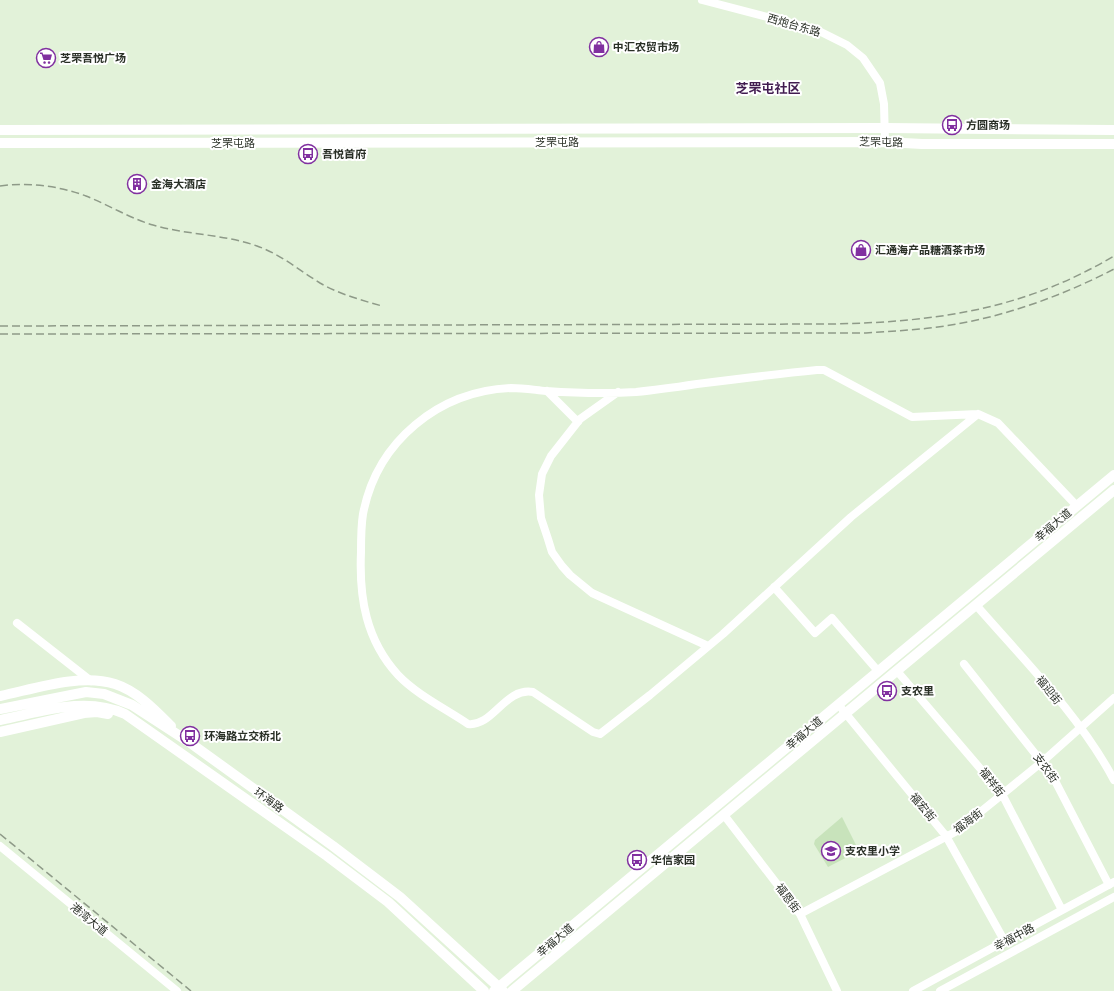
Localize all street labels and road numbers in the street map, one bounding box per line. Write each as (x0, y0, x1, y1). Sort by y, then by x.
street label: 西炮台东路 (766, 11, 822, 39)
street label: 芝罘屯路 (535, 135, 579, 149)
street label: 芝罘屯路 (859, 135, 903, 149)
street label: 芝罘屯路 (211, 136, 255, 150)
street label: 幸福大道 (1032, 505, 1074, 545)
street label: 福迎街 (1033, 673, 1065, 707)
street label: 幸福大道 (783, 713, 825, 753)
street label: 支农街 (1031, 751, 1061, 785)
street label: 福祥街 (976, 765, 1008, 799)
street label: 环海路 (251, 785, 287, 815)
street label: 福宏街 (907, 790, 939, 824)
street label: 福海街 (951, 805, 985, 837)
street label: 福恩街 (772, 881, 804, 915)
street label: 港湾大道 (67, 900, 111, 938)
street label: 幸福大道 (534, 920, 576, 960)
street label: 幸福中路 (991, 920, 1037, 954)

